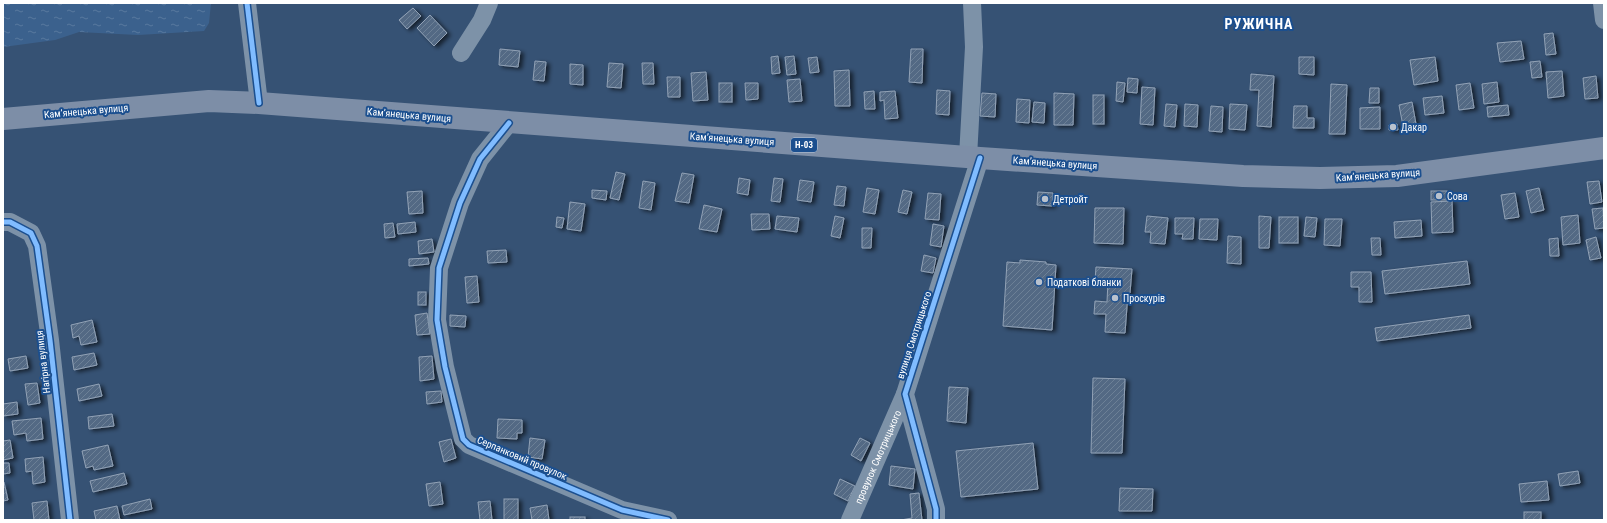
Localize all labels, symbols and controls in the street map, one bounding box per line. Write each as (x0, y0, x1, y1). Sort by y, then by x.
district label: РУЖИЧНА (1225, 16, 1293, 32)
street label: Камʼянецька вулиця (43, 102, 129, 120)
street label: Камʼянецька вулиця (366, 106, 452, 124)
marker: Дакар (1388, 122, 1398, 132)
place label: Дакар (1401, 122, 1427, 133)
street label: Камʼянецька вулиця (689, 131, 775, 147)
road number: Н-03 (791, 138, 817, 152)
street label: Камʼянецька вулиця (1012, 155, 1098, 171)
street label: Камʼянецька вулиця (1335, 167, 1421, 183)
marker: Сова (1434, 191, 1444, 201)
place label: Сова (1447, 191, 1468, 202)
marker: Детройт (1040, 194, 1050, 204)
place label: Детройт (1053, 194, 1088, 205)
marker: Податкові бланки (1034, 277, 1044, 287)
place label: Податкові бланки (1047, 277, 1121, 288)
street label: вулиця Смотрицького (895, 290, 933, 380)
marker: Проскурів (1110, 293, 1120, 303)
place label: Проскурів (1123, 293, 1165, 304)
street label: Нагірна вулиця (34, 330, 52, 394)
street label: провулок Смотрицького (852, 408, 903, 505)
street label: Серпанковий провулок (475, 434, 569, 482)

